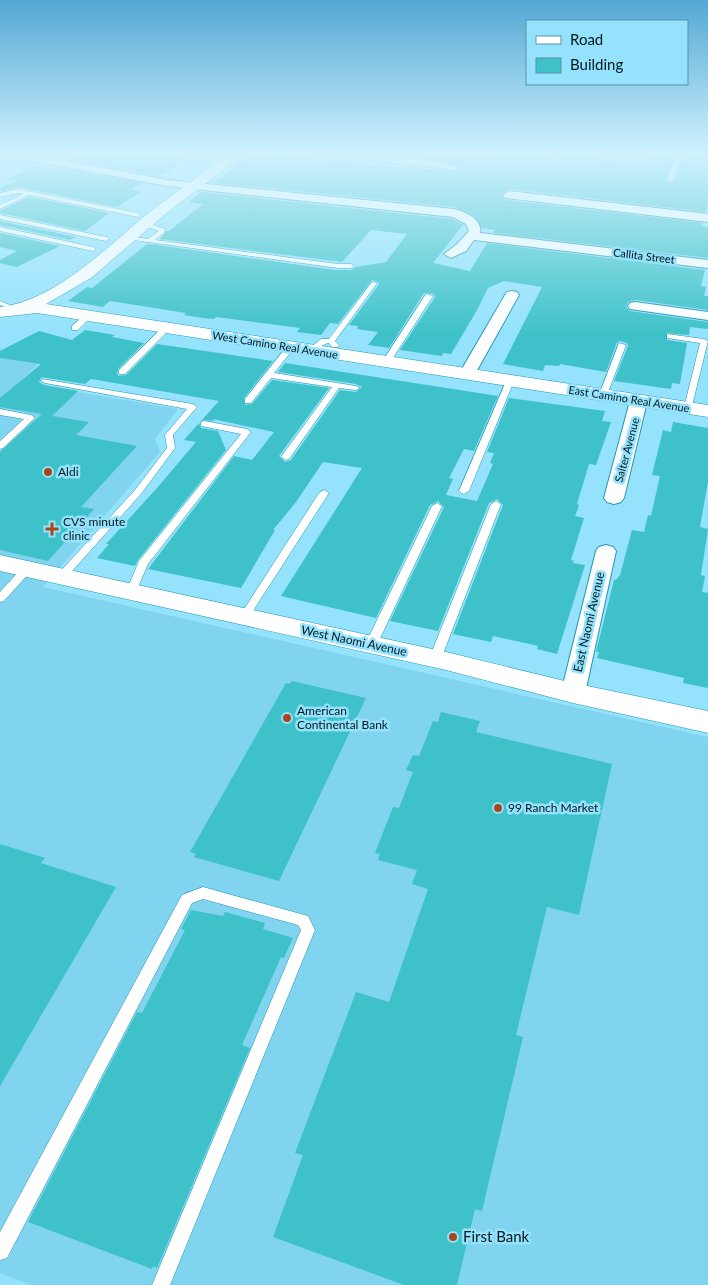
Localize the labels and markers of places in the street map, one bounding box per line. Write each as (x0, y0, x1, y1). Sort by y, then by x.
place label: Aldi (58, 464, 79, 479)
marker: Aldi (42, 466, 54, 478)
place label: CVS minute clinic (63, 514, 125, 543)
marker: CVS minute clinic (45, 522, 59, 536)
place label: American Continental Bank (297, 703, 389, 732)
marker: American Continental Bank (281, 712, 293, 724)
place label: 99 Ranch Market (508, 800, 599, 815)
marker: 99 Ranch Market (492, 802, 504, 814)
place label: First Bank (463, 1227, 530, 1245)
marker: First Bank (447, 1231, 459, 1243)

